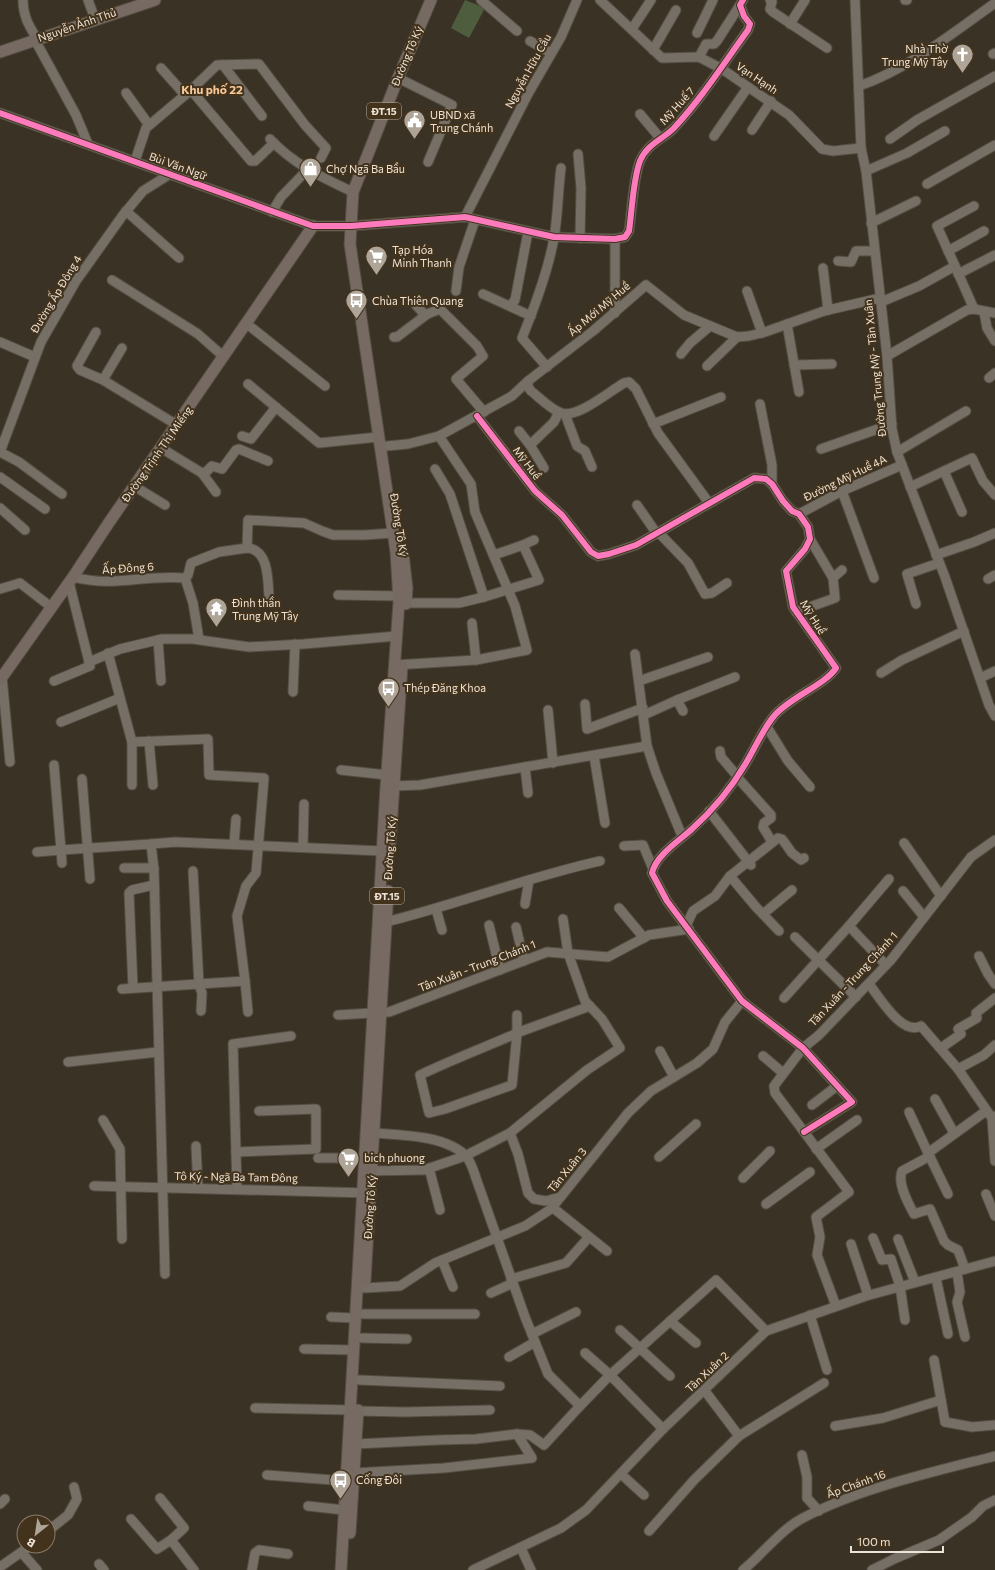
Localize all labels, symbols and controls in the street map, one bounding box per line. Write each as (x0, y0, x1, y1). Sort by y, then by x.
street label: Nguyễn Ảnh Thủ (36, 4, 118, 44)
street label: Đường Tô Ký (388, 24, 425, 89)
street label: Nguyễn Hữu Cầu (501, 31, 553, 110)
place label: Nhà Thờ Trung Mỹ Tây (882, 42, 948, 68)
church icon: Nhà Thờ Trung Mỹ Tây (950, 42, 976, 75)
street label: Vạn Hạnh (734, 59, 781, 96)
district label: Khu phố 22 (181, 82, 243, 96)
street label: Mỹ Huế 7 (656, 84, 697, 127)
road number: ĐT.15 (367, 103, 401, 119)
public building icon: UBND xã Trung Chánh (401, 108, 427, 141)
place label: UBND xã Trung Chánh (430, 108, 493, 134)
street label: Bùi Văn Ngữ (148, 149, 210, 182)
shop icon: Chợ Ngã Ba Bầu (298, 156, 324, 189)
place label: Chợ Ngã Ba Bầu (326, 162, 405, 175)
supermarket icon: Tạp Hóa Minh Thanh (363, 243, 389, 276)
place label: Tạp Hóa Minh Thanh (392, 243, 452, 269)
street label: Đường Ấp Đông 4 (25, 251, 84, 336)
street label: Ấp Mới Mỹ Huề (564, 277, 632, 338)
bus stop icon: Chùa Thiên Quang (344, 288, 370, 321)
place label: Chùa Thiên Quang (372, 294, 463, 307)
street label: Đường Trung Mỹ - Tân Xuân (861, 299, 888, 438)
street label: Đường Trịnh Thị Miếng (118, 403, 195, 505)
street label: Mỹ Huề (511, 444, 544, 482)
street label: Đường Mỹ Huề 4A (800, 452, 889, 504)
street label: Đường Tô Ký (388, 491, 411, 558)
street label: Ấp Đông 6 (101, 557, 155, 576)
temple icon: Đình thần Trung Mỹ Tây (203, 596, 229, 629)
place label: Đình thần Trung Mỹ Tây (231, 596, 299, 622)
street label: Mỹ Huề (798, 597, 829, 637)
bus stop icon: Thép Đăng Khoa (375, 675, 401, 708)
place label: Thép Đăng Khoa (404, 681, 486, 694)
street label: Đường Tô Ký (381, 815, 398, 881)
road number: ĐT.15 (370, 888, 404, 904)
street label: Tân Xuân - Trung Chánh 1 (805, 929, 900, 1029)
street label: Tân Xuân - Trung Chánh 1 (416, 937, 537, 994)
supermarket icon: bich phuong (335, 1145, 361, 1178)
street label: Tân Xuân 3 (545, 1145, 589, 1195)
place label: bich phuong (364, 1151, 425, 1164)
street label: Tô Ký - Ngã Ba Tam Đông (174, 1169, 298, 1184)
street label: Đường Tô Ký (361, 1174, 378, 1240)
street label: Tân Xuân 2 (683, 1348, 731, 1395)
street label: Ấp Chánh 16 (824, 1465, 887, 1500)
bus stop icon: Cống Đôi (327, 1467, 353, 1500)
place label: Cống Đôi (356, 1473, 402, 1486)
north arrow (16, 1514, 56, 1554)
scale bar (851, 1528, 943, 1554)
text: 100 m (857, 1534, 891, 1548)
text: B (24, 1536, 37, 1551)

